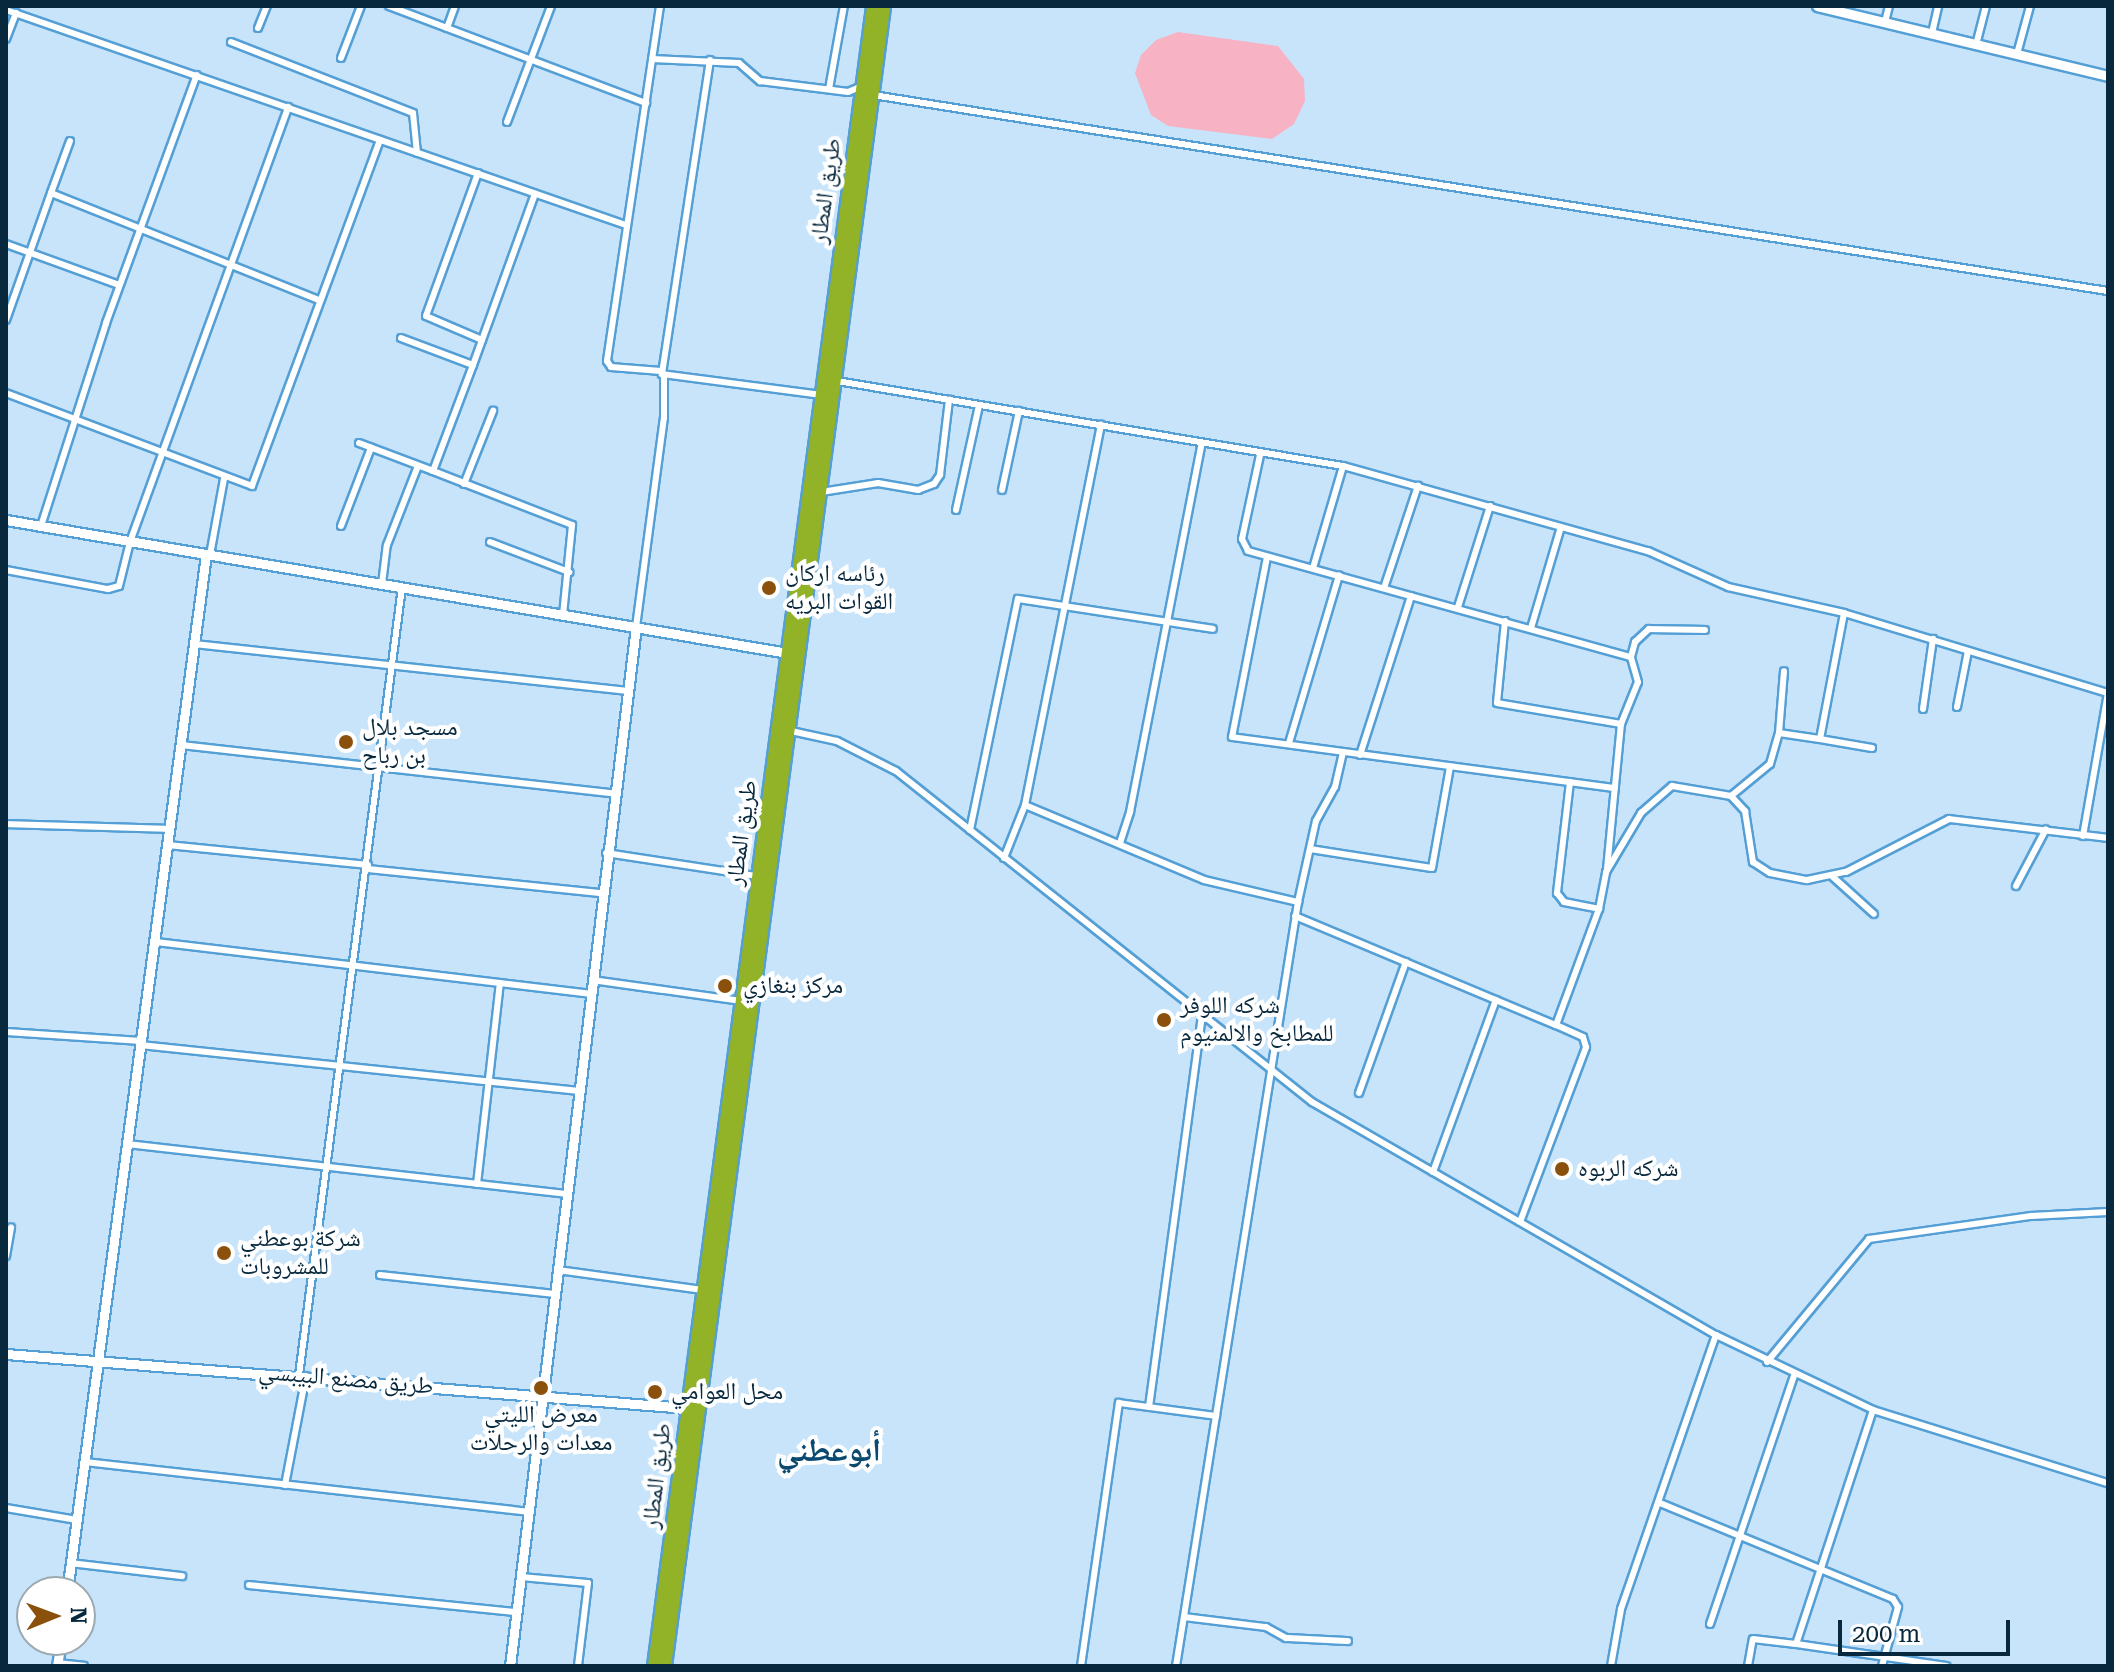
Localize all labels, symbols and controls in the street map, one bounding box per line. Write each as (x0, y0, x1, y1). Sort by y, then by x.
street label: طريق المطار (804, 136, 848, 246)
place label: رئاسه اركان القوات البريه (785, 560, 893, 616)
marker: رئاسه اركان القوات البريه (760, 579, 778, 597)
place label: مسجد بلال بن رباح (362, 714, 458, 770)
marker: مسجد بلال بن رباح (337, 733, 355, 751)
street label: طريق المطار (720, 778, 764, 888)
place label: مركز بنغازي (743, 972, 843, 1000)
marker: مركز بنغازي (714, 975, 736, 997)
place label: شركه اللوفر للمطابخ والالمنيوم (1180, 992, 1334, 1048)
marker: شركه اللوفر للمطابخ والالمنيوم (1155, 1011, 1173, 1029)
place label: شركه الربوه (1578, 1155, 1678, 1183)
marker: شركه الربوه (1553, 1160, 1571, 1178)
place label: شركة بوعطني للمشروبات (240, 1225, 361, 1281)
marker: شركة بوعطني للمشروبات (215, 1244, 233, 1262)
street label: طريق مصنع البيبسي (257, 1357, 435, 1401)
place label: محل العوامي (671, 1378, 783, 1406)
marker: معرض الليتي معدات والرحلات (532, 1379, 550, 1397)
marker: محل العوامي (646, 1383, 664, 1401)
place label: معرض الليتي معدات والرحلات (470, 1401, 612, 1457)
street label: طريق المطار (636, 1421, 678, 1531)
district label: أبوعطني (777, 1431, 881, 1469)
north arrow (16, 1576, 96, 1656)
scale bar (1842, 1604, 2014, 1654)
text: N (66, 1607, 91, 1624)
text: 200 m (1852, 1620, 1920, 1648)

